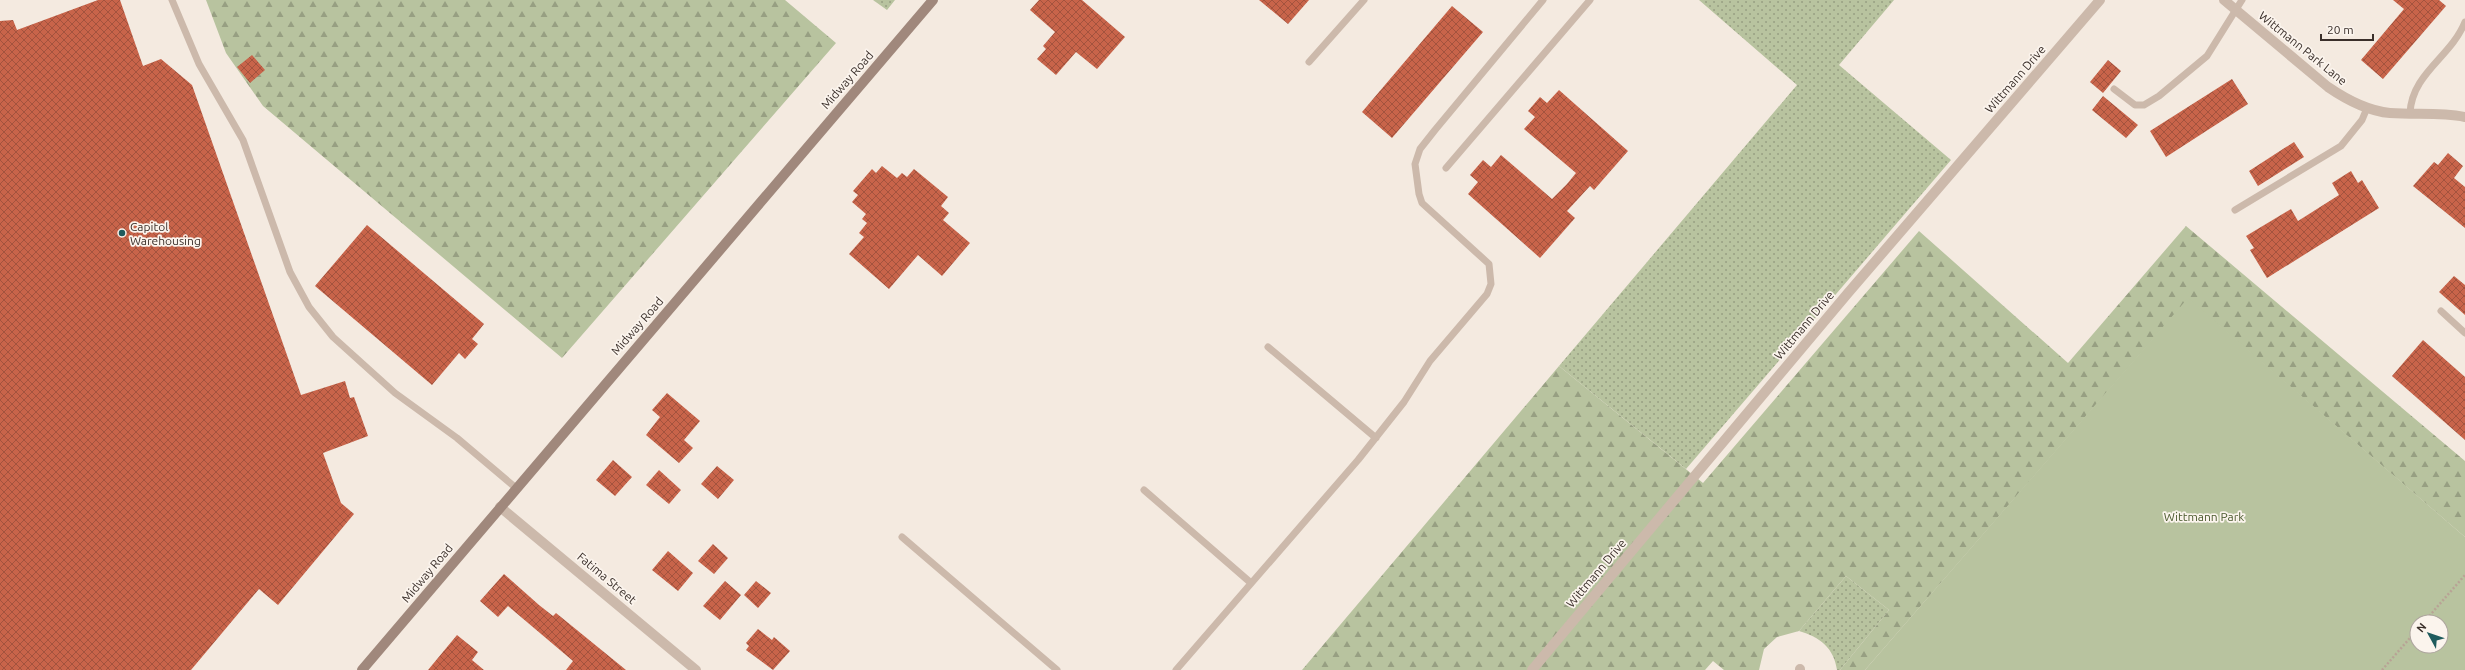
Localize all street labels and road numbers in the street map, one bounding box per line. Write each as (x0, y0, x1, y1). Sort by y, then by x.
street label: Wittmann Park Lane (2257, 9, 2349, 87)
street label: Wittmann Drive (1982, 43, 2048, 115)
street label: Midway Road (818, 49, 876, 111)
street label: Wittmann Drive (1772, 288, 1836, 362)
street label: Midway Road (608, 295, 666, 357)
street label: Wittmann Drive (1564, 536, 1628, 610)
street label: Midway Road (399, 541, 455, 605)
street label: Fatima Street (575, 550, 639, 606)

